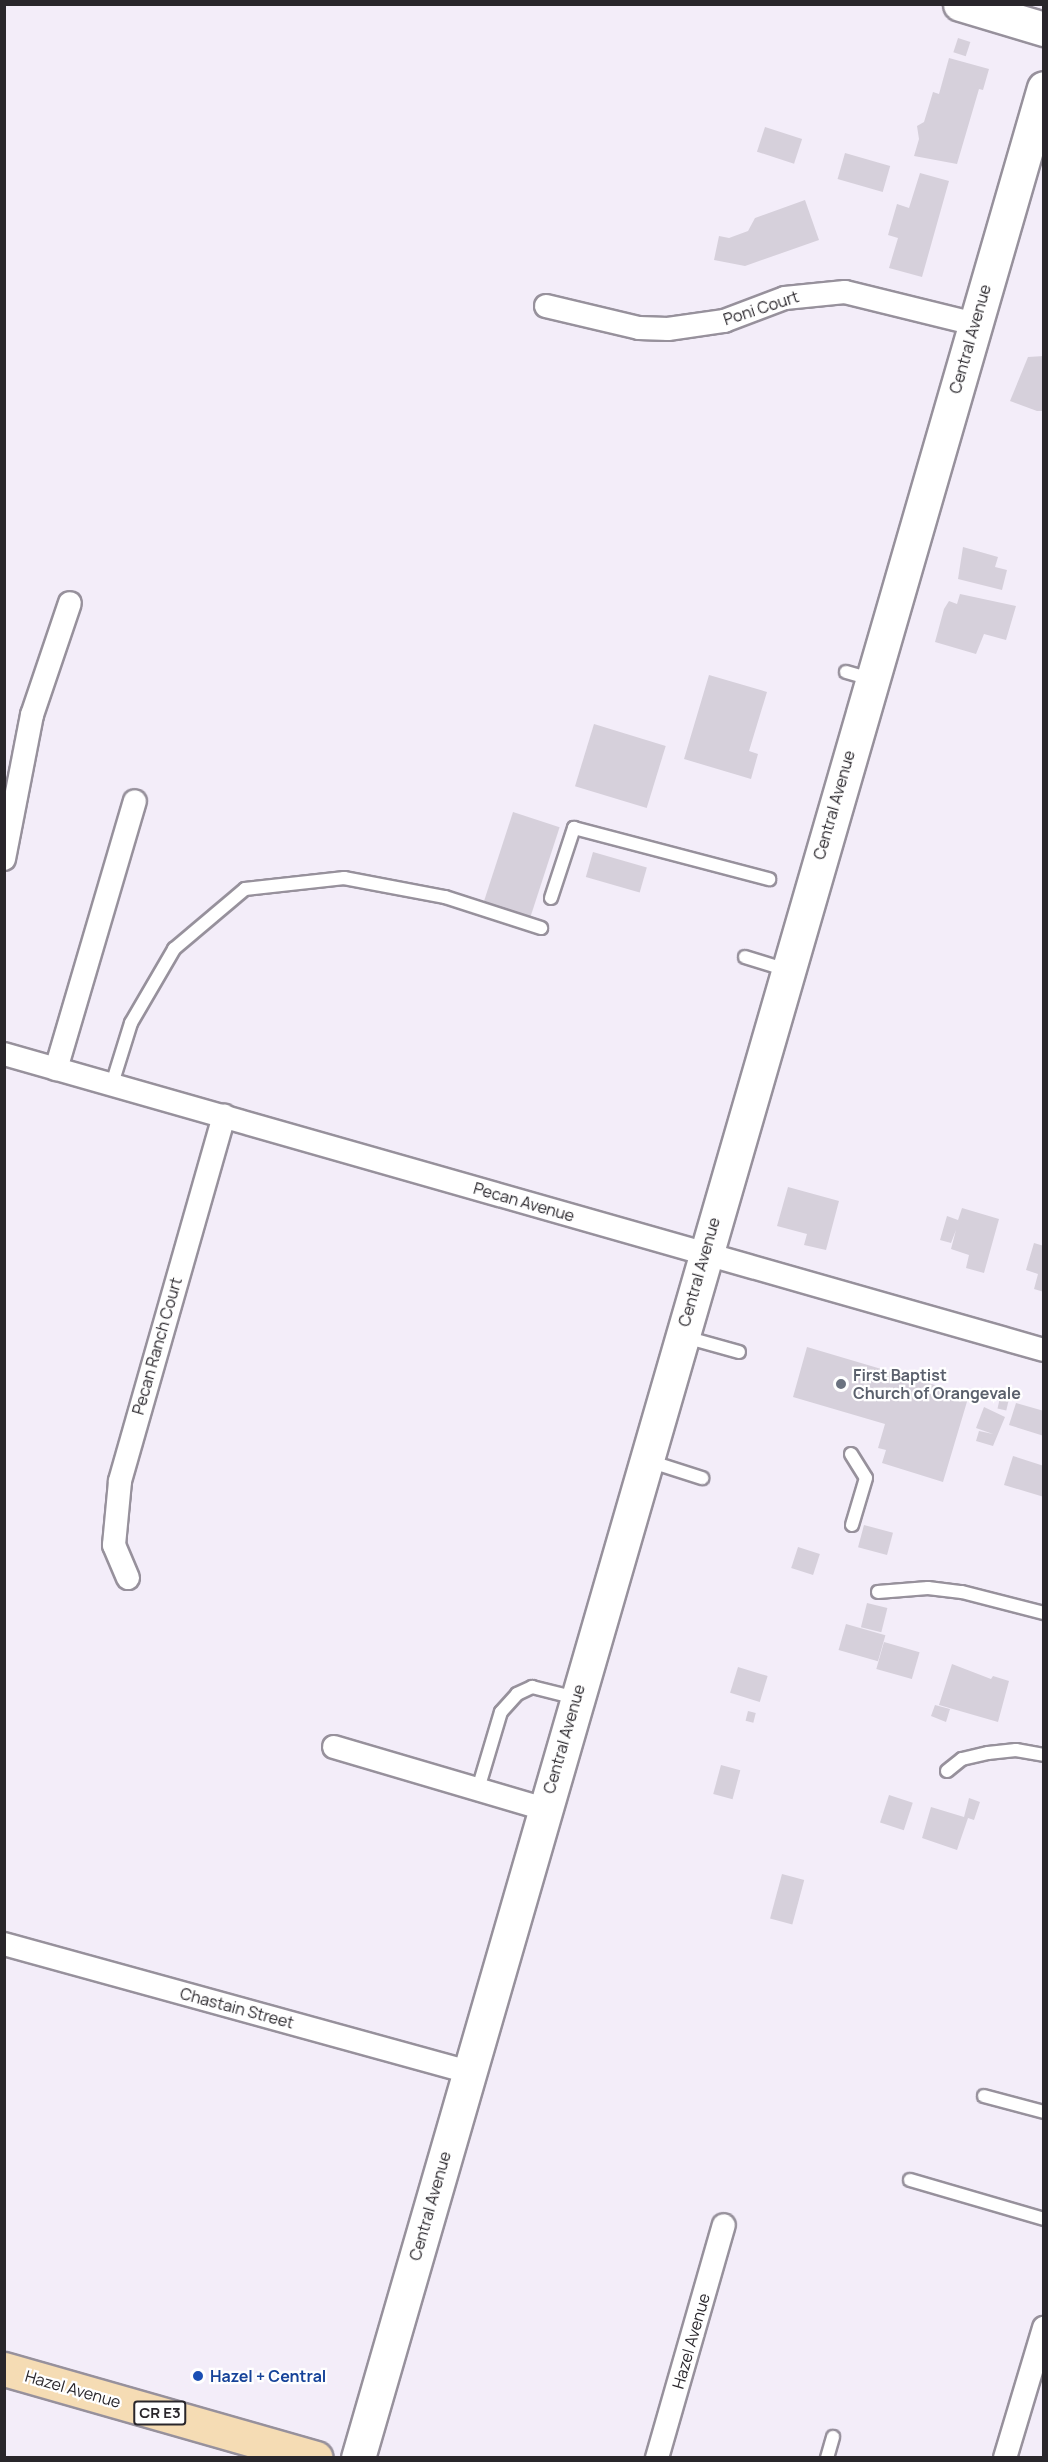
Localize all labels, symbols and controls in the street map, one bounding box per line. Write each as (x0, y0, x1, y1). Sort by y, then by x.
street label: Central Avenue (945, 282, 995, 396)
street label: Poni Court (721, 287, 801, 329)
street label: Central Avenue (809, 748, 859, 862)
street label: Pecan Avenue (471, 1178, 577, 1226)
street label: Central Avenue (674, 1215, 724, 1329)
street label: Pecan Ranch Court (128, 1275, 186, 1417)
place label: First Baptist Church of Orangevale (853, 1365, 1021, 1403)
marker: First Baptist Church of Orangevale (834, 1377, 848, 1391)
street label: Central Avenue (539, 1682, 589, 1796)
street label: Chastain Street (178, 1984, 296, 2032)
street label: Central Avenue (405, 2149, 455, 2263)
street label: Hazel Avenue (668, 2291, 714, 2391)
street label: Hazel Avenue (23, 2366, 123, 2412)
place label: Hazel + Central (210, 2366, 326, 2386)
marker: Hazel + Central (191, 2369, 205, 2383)
road number: CR E3 (133, 2401, 187, 2425)

